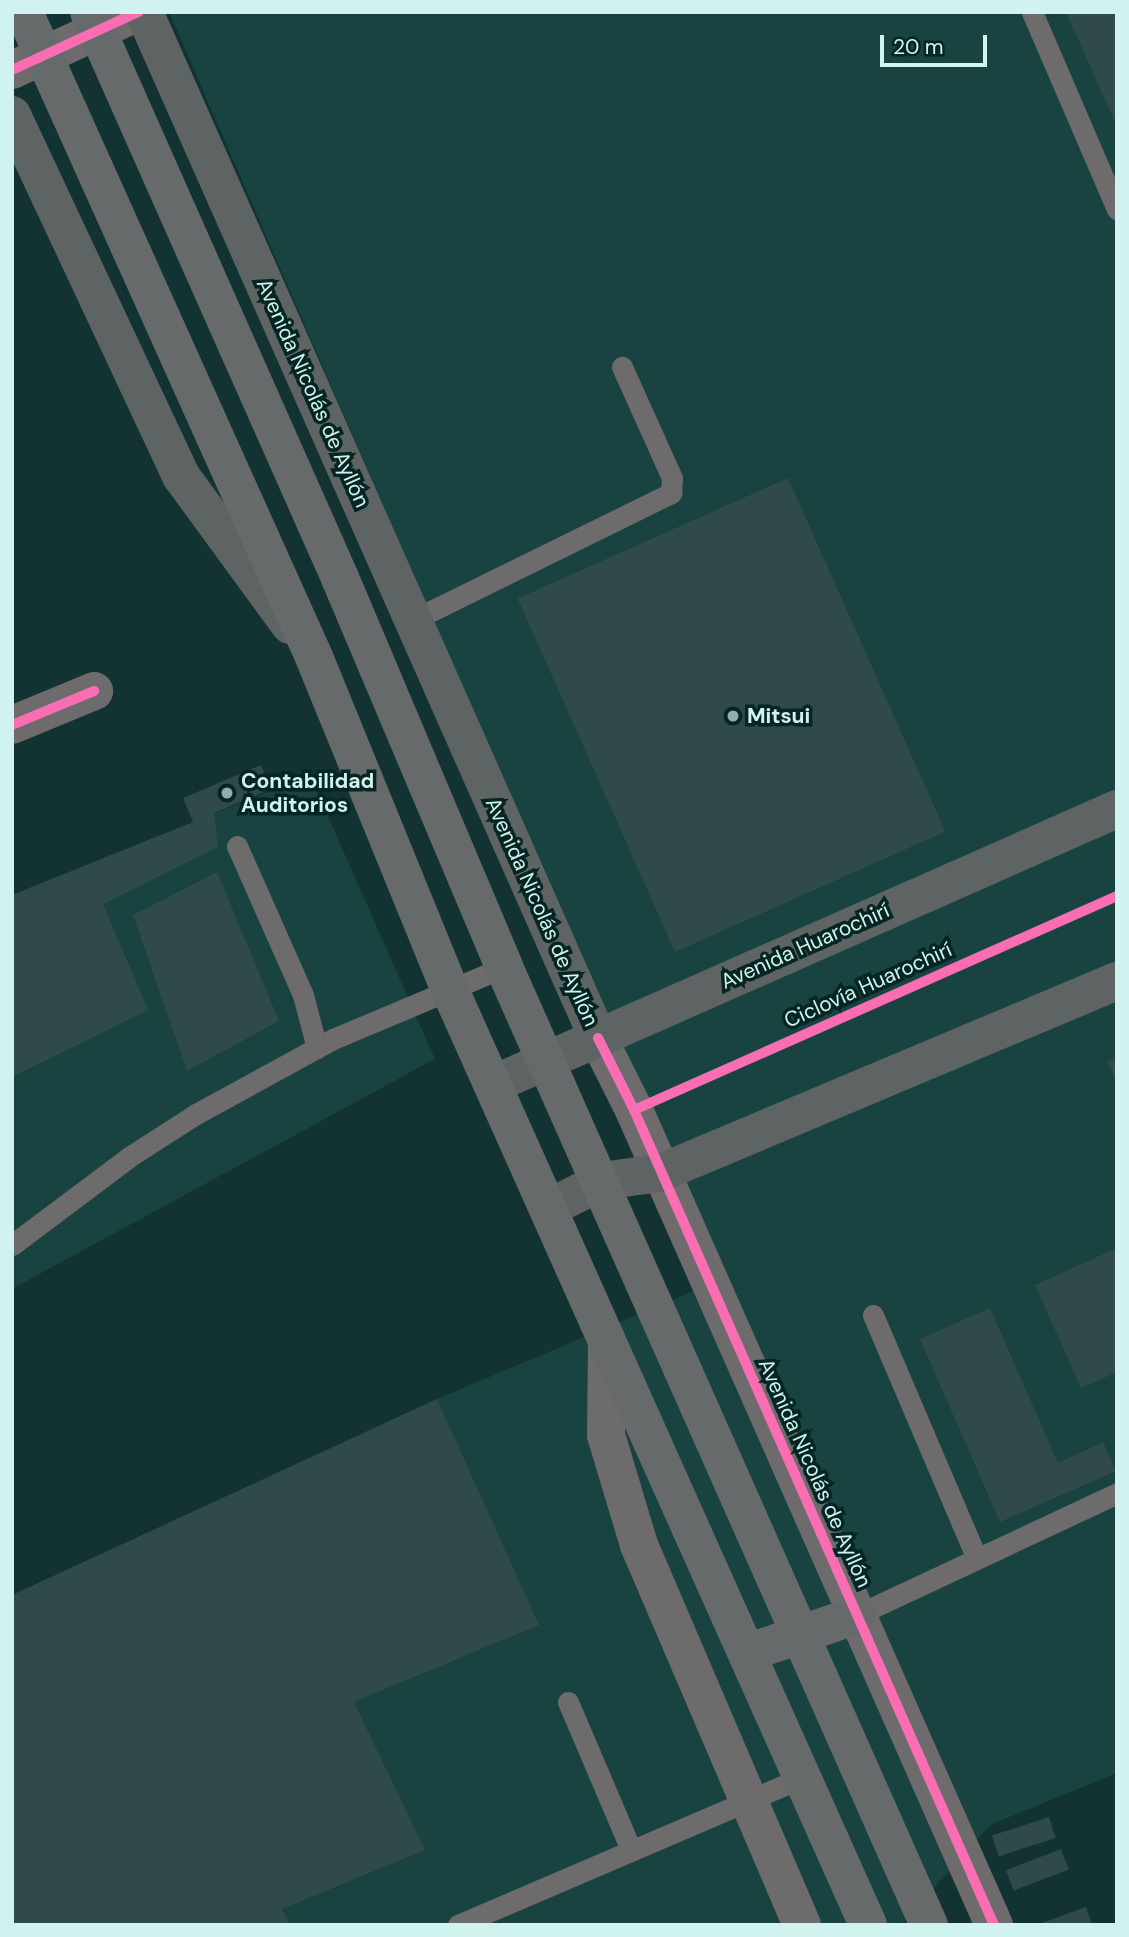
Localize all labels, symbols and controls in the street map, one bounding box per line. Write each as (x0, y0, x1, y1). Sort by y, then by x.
scale bar (884, 21, 991, 65)
text: 20 m (893, 33, 944, 61)
street label: Avenida Nicolás de Ayllón (251, 275, 375, 511)
place label: Mitsui (747, 703, 810, 729)
marker: Mitsui (725, 708, 741, 724)
place label: Contabilidad Auditorios (241, 768, 374, 818)
marker: Contabilidad Auditorios (219, 785, 235, 801)
street label: Avenida Nicolás de Ayllón (480, 794, 604, 1030)
street label: Avenida Huarochirí (717, 898, 893, 994)
street label: Ciclovía Huarochirí (780, 937, 956, 1033)
street label: Avenida Nicolás de Ayllón (753, 1355, 877, 1591)

